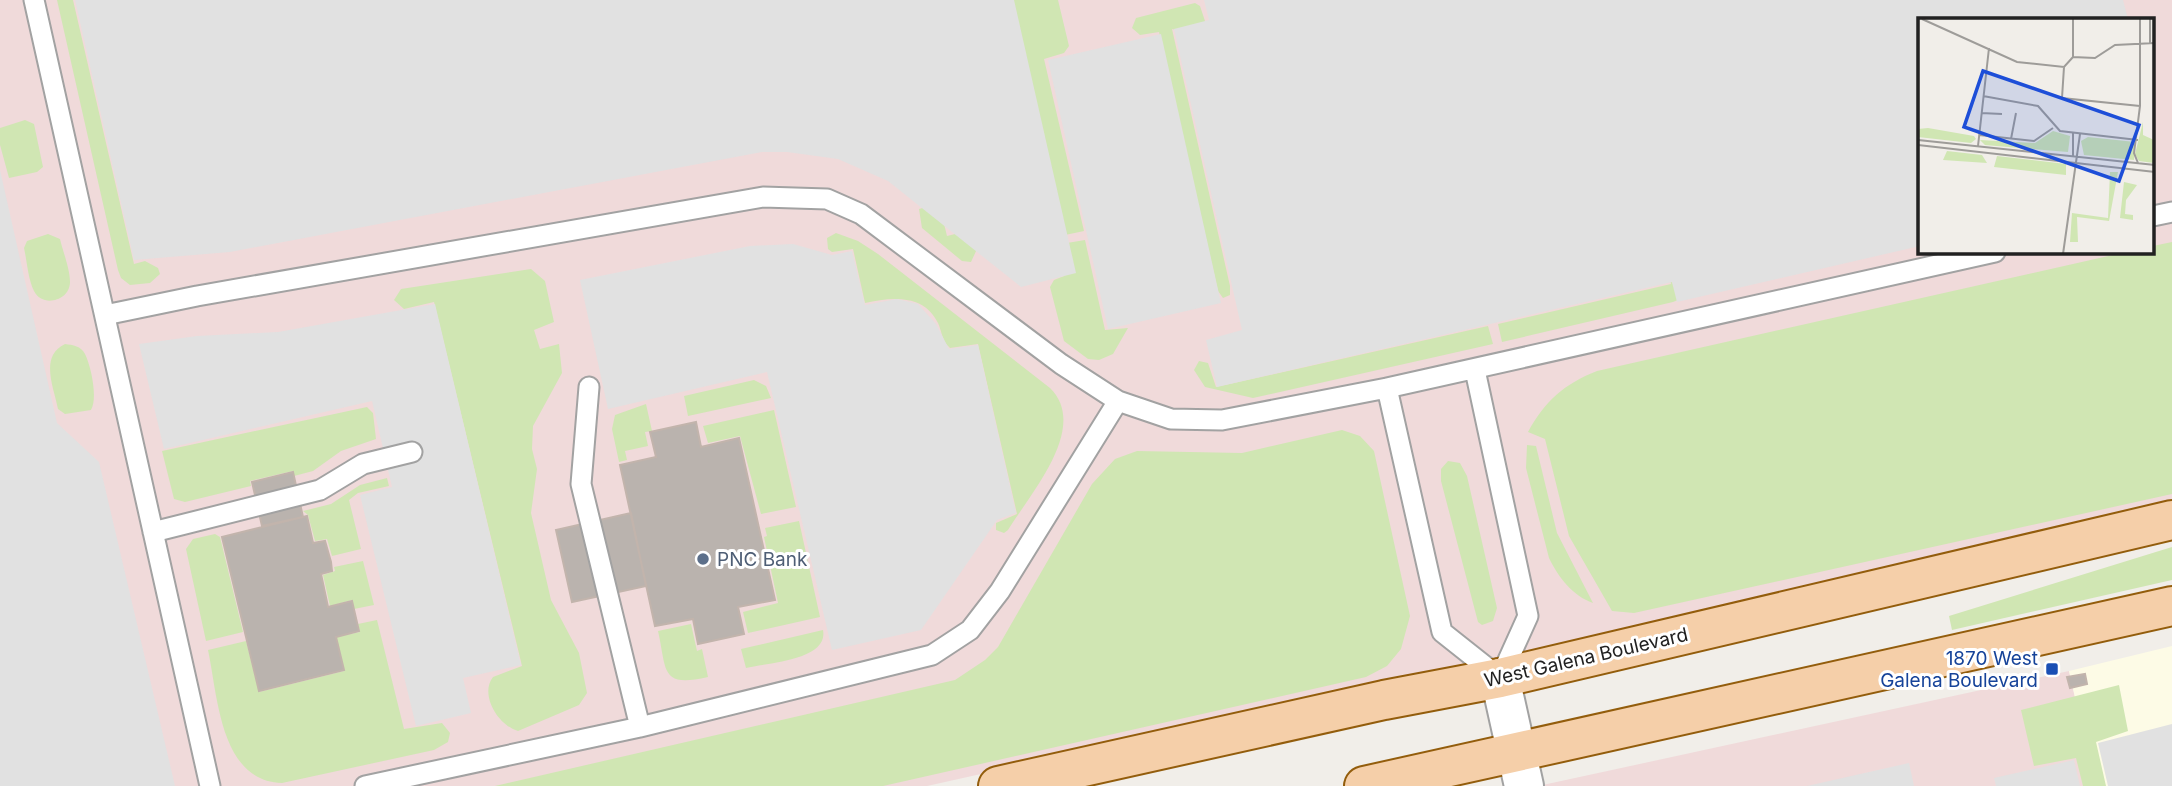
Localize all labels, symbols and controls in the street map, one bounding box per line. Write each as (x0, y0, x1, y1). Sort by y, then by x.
inset map (1918, 18, 2154, 254)
place label: PNC Bank (717, 548, 808, 571)
marker: PNC Bank (695, 551, 711, 567)
street label: West Galena Boulevard (1482, 623, 1690, 692)
place label: 1870 West Galena Boulevard (1880, 647, 2038, 692)
marker: 1870 West Galena Boulevard (2044, 661, 2060, 677)

